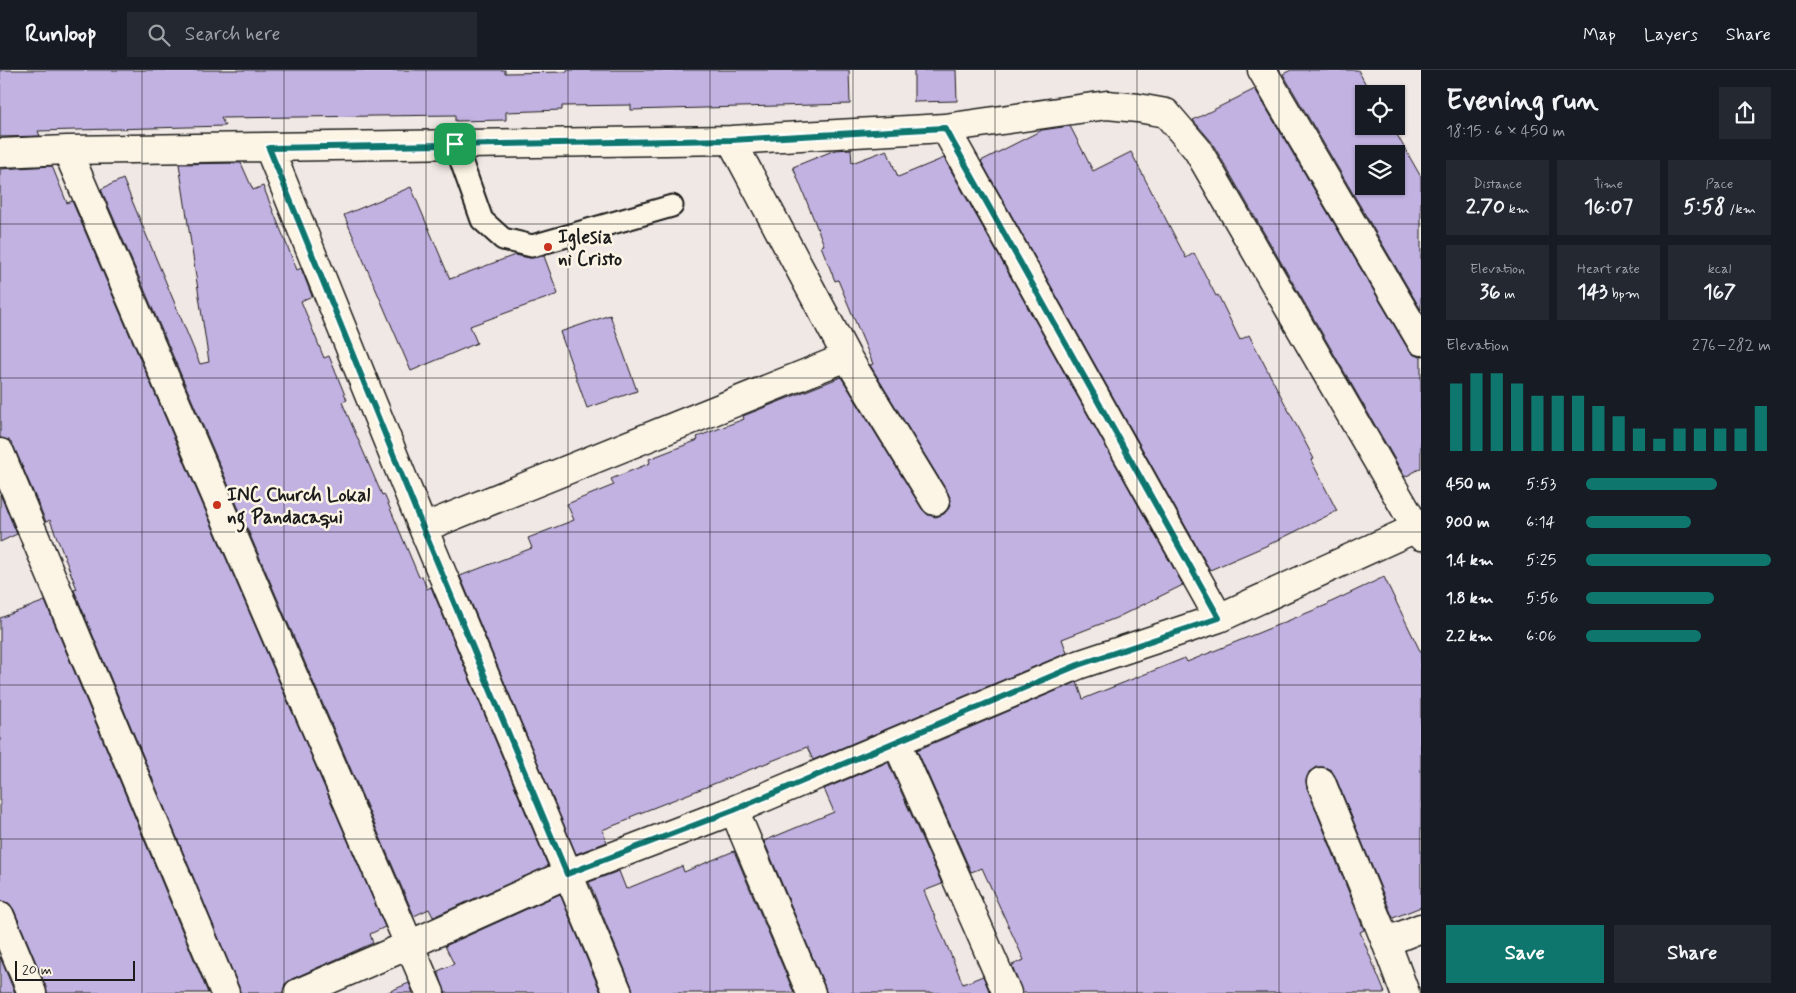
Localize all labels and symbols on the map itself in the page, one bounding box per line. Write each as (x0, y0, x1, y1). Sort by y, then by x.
pin (434, 123, 476, 165)
place label: Iglesia ni Cristo (558, 225, 622, 272)
marker: Iglesia ni Cristo (542, 241, 554, 253)
place label: INC Church Lokal ng Pandacaqui (227, 483, 371, 533)
marker: INC Church Lokal ng Pandacaqui (211, 499, 223, 511)
scale bar (15, 958, 135, 981)

